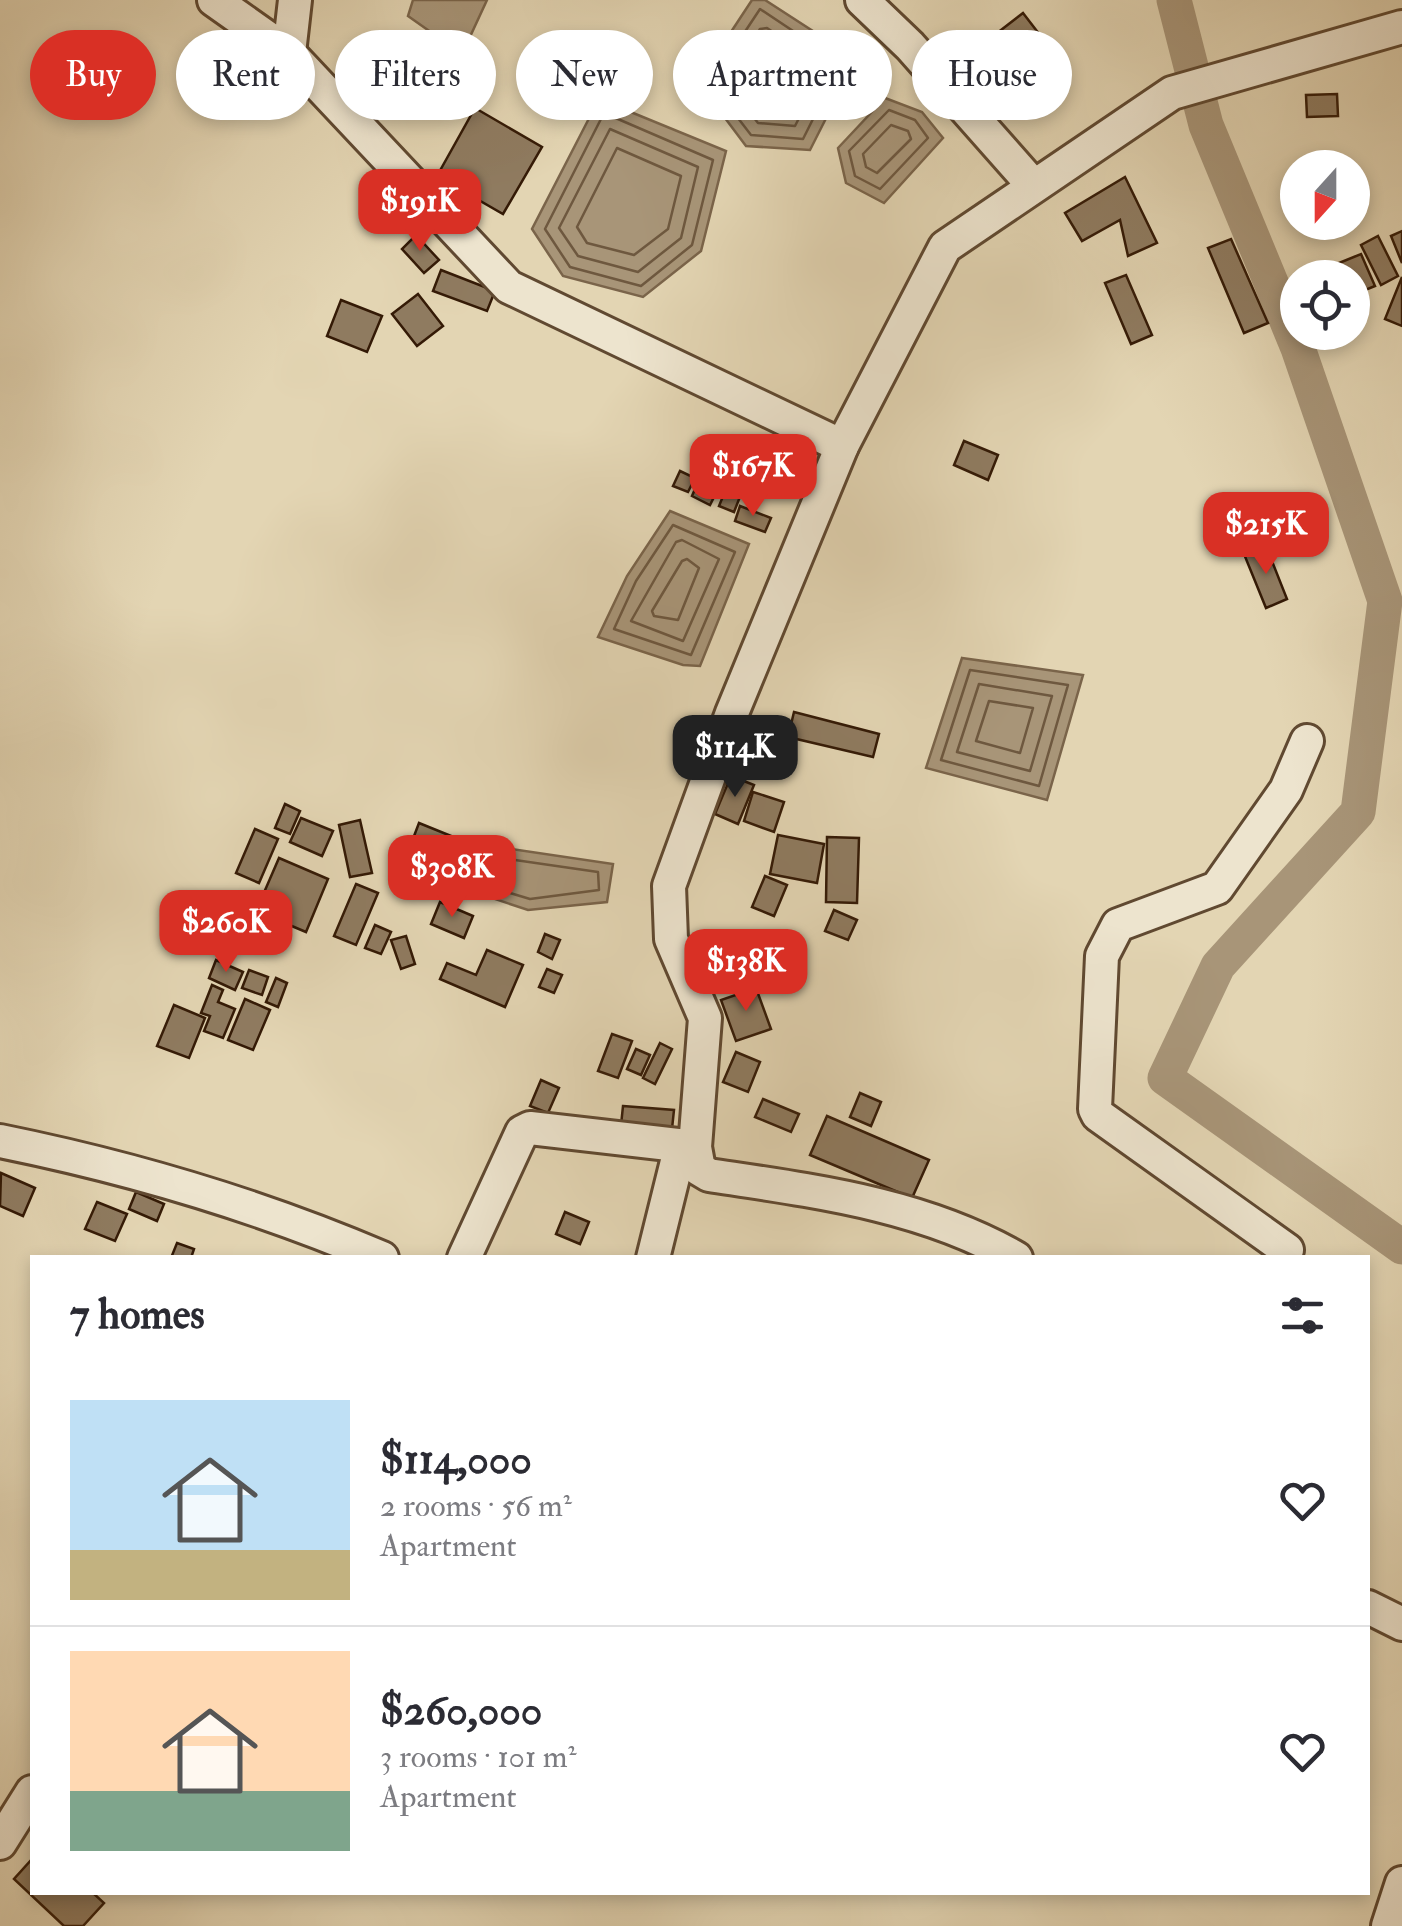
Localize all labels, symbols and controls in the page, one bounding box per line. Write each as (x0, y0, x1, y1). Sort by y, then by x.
chip: Buy (30, 30, 156, 120)
chip: Rent (176, 30, 315, 120)
chip: Filters (335, 30, 496, 120)
chip: New (516, 30, 653, 120)
chip: Apartment (673, 30, 892, 120)
chip: House (912, 30, 1072, 120)
north arrow (1280, 150, 1370, 240)
map controls (1280, 150, 1370, 350)
pin: $191K (350, 169, 490, 254)
text: $191K (380, 181, 460, 221)
button: locate (1280, 260, 1370, 350)
pin: $167K (683, 434, 823, 519)
text: $167K (712, 446, 794, 486)
pin: $215K (1196, 492, 1336, 577)
text: $215K (1225, 504, 1307, 544)
pin: $114K (665, 715, 805, 800)
text: $114K (695, 727, 775, 767)
pin: $308K (382, 835, 522, 920)
text: $308K (410, 847, 494, 887)
pin: $260K (156, 890, 296, 975)
text: $260K (181, 902, 271, 942)
pin: $138K (676, 929, 816, 1014)
text: $138K (706, 941, 786, 981)
icon: filters (1275, 1288, 1330, 1343)
text: 7 homes (70, 1289, 205, 1341)
text: $114,000 (380, 1434, 532, 1486)
icon: home (150, 1440, 270, 1560)
icon: heart (1275, 1473, 1330, 1528)
text: 2 rooms · 56 m² (380, 1486, 572, 1526)
text: Apartment (380, 1526, 517, 1566)
text: $260,000 (380, 1685, 542, 1737)
icon: home (150, 1691, 270, 1811)
icon: heart (1275, 1724, 1330, 1779)
text: 3 rooms · 101 m² (380, 1737, 577, 1777)
text: Apartment (380, 1777, 517, 1817)

